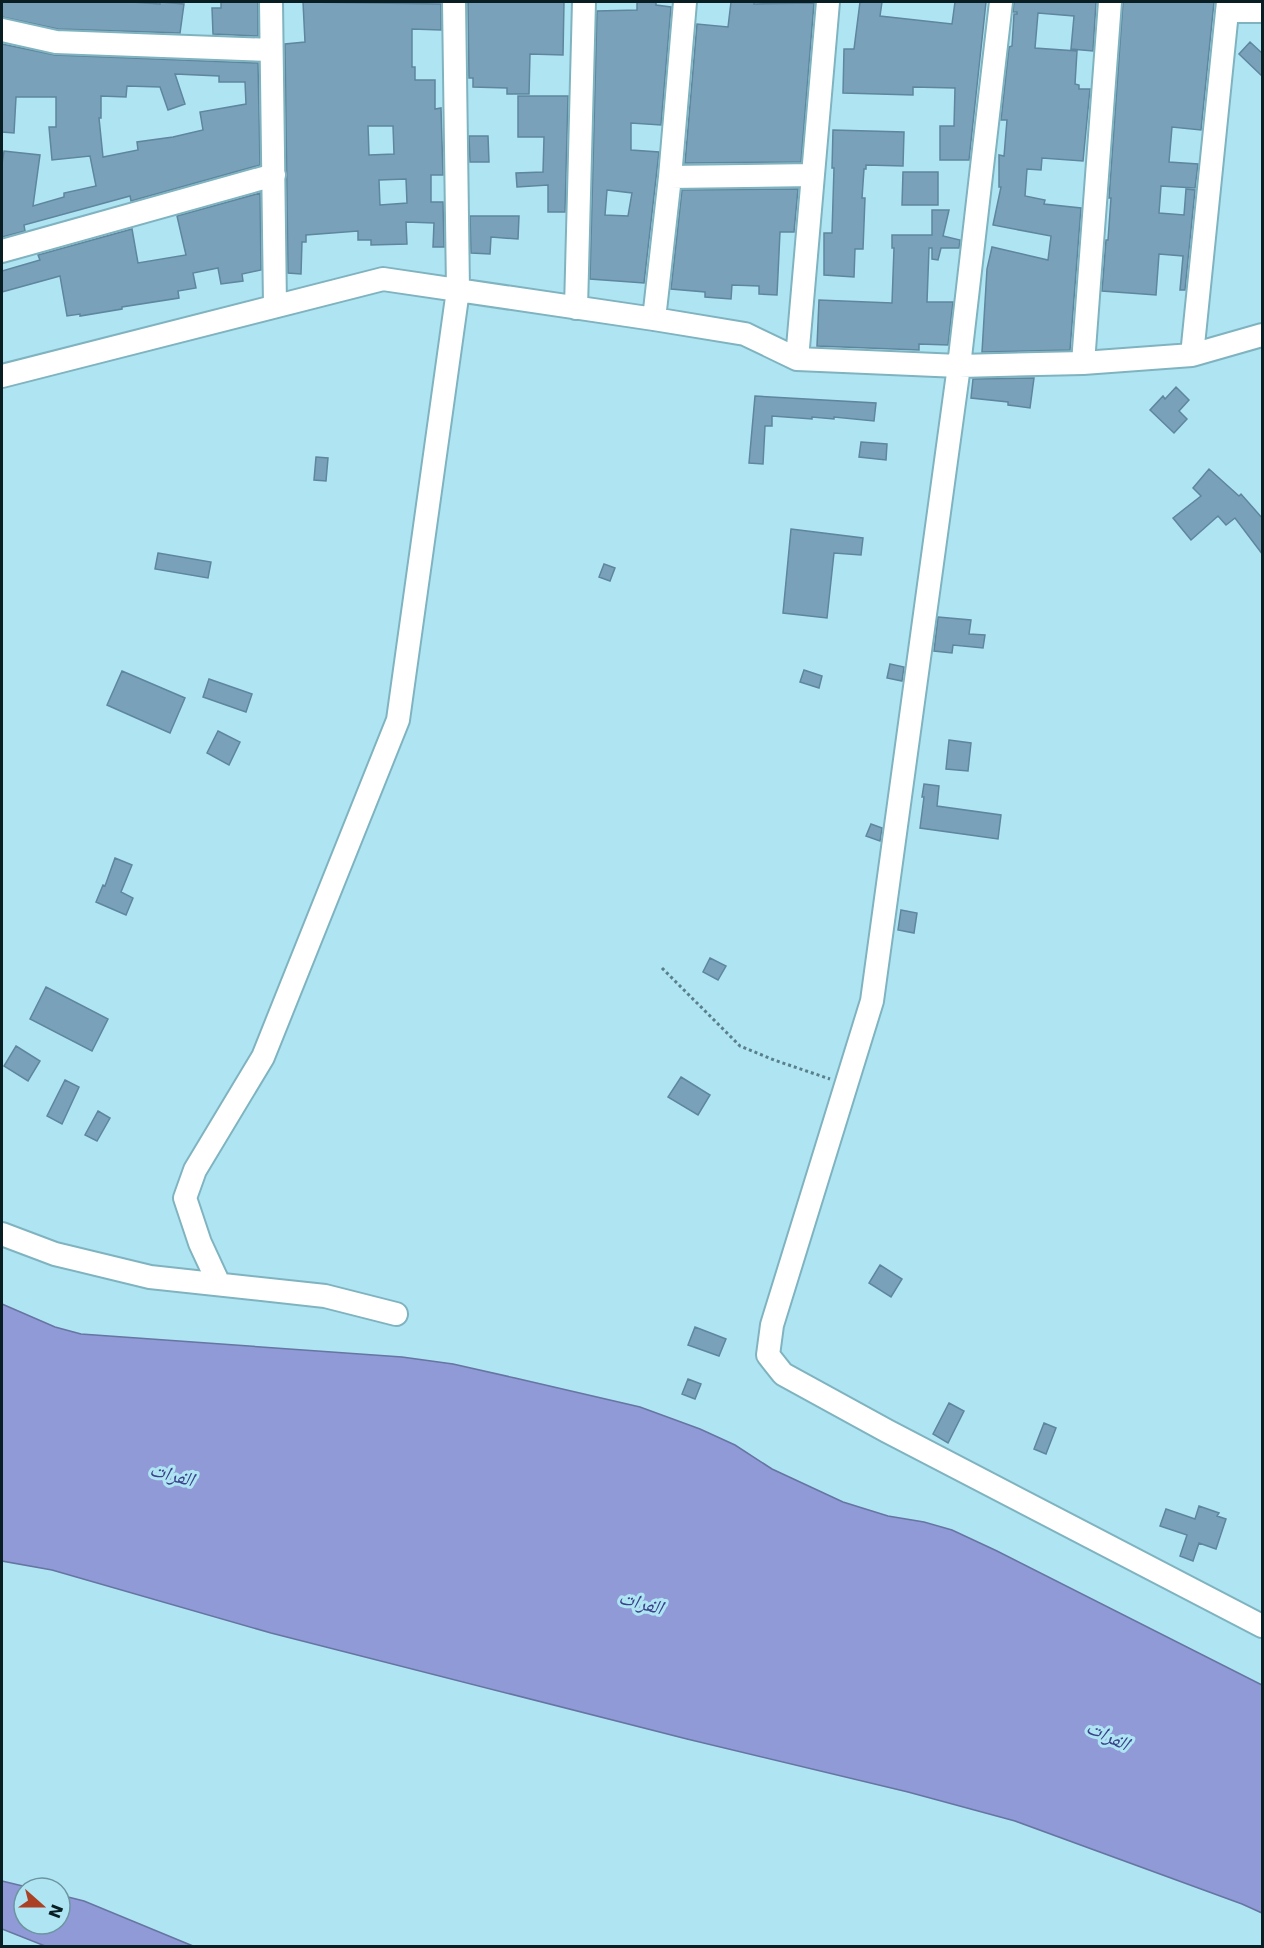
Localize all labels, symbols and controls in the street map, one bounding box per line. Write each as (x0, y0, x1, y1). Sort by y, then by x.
water label: الفرات (147, 1457, 199, 1492)
water label: الفرات (616, 1585, 668, 1620)
water label: الفرات (1083, 1715, 1135, 1756)
north arrow (12, 1876, 72, 1936)
text: N (44, 1902, 67, 1921)

